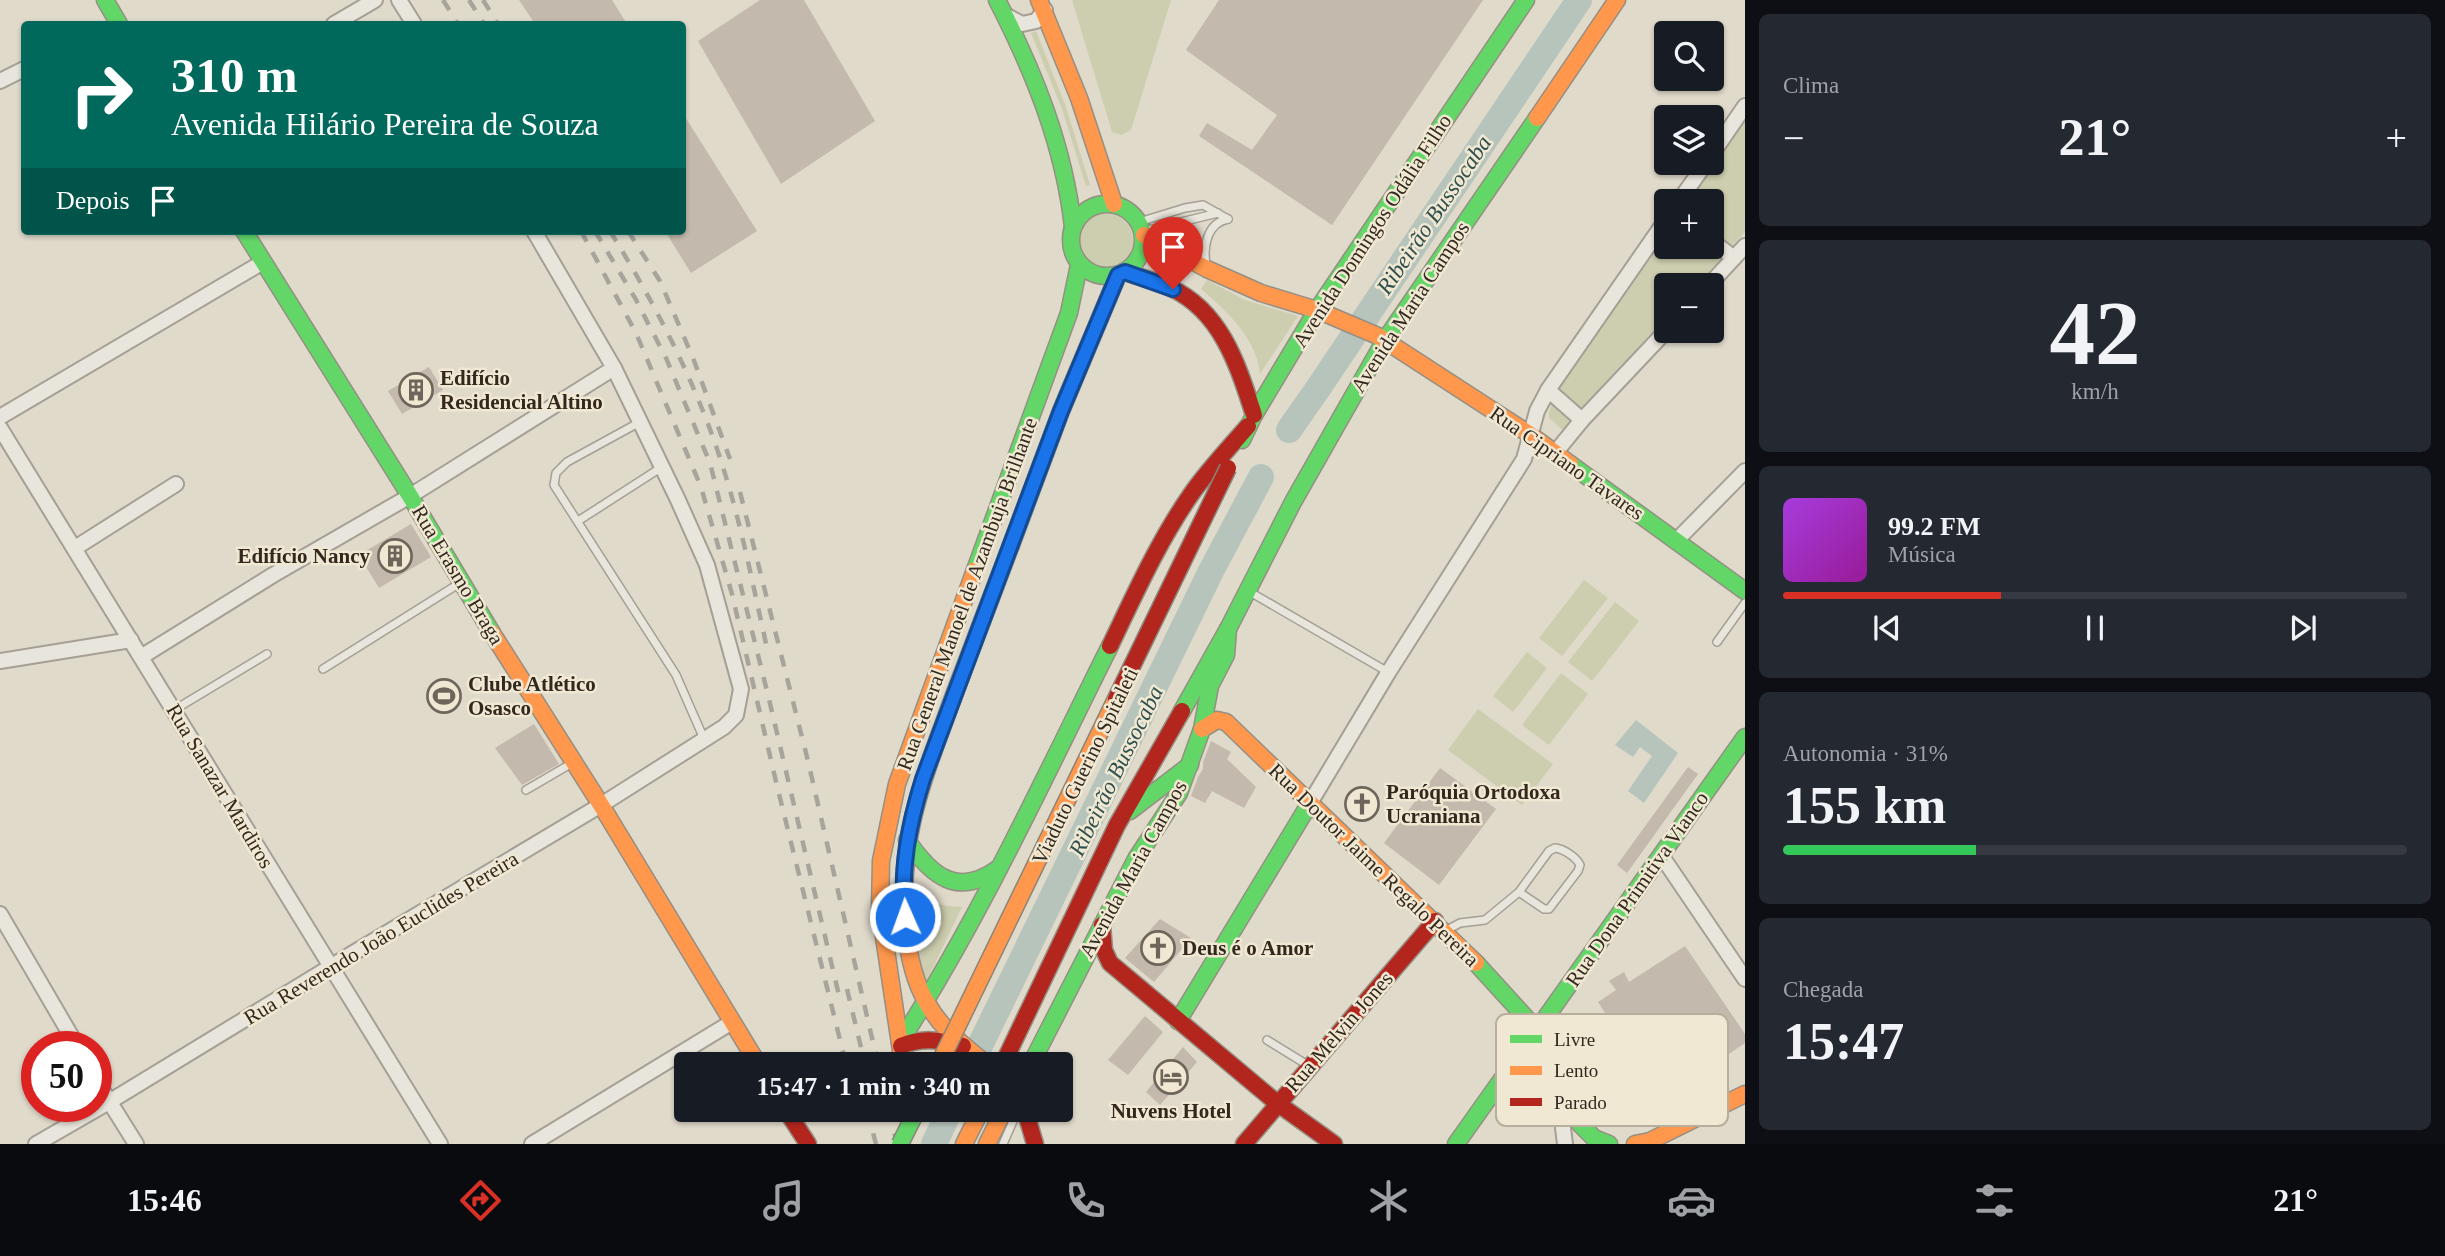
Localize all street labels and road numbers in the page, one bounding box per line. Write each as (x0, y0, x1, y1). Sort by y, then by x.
street label: Avenida Domingos Odália Filho (1288, 110, 1456, 352)
street label: Avenida Maria Campos (1346, 217, 1474, 397)
street label: Rua Cipriano Tavares (1485, 401, 1649, 525)
street label: Rua General Manoel de Azambuja Brilhante (892, 414, 1042, 774)
street label: Rua Erasmo Braga (407, 501, 509, 650)
street label: Viaduto Guerino Spitaleti (1027, 664, 1143, 868)
street label: Rua Sanazar Mardiros (161, 699, 279, 873)
street label: Rua Doutor Jaime Regalo Pereira (1264, 758, 1484, 972)
street label: Avenida Maria Campos (1074, 776, 1192, 962)
street label: Rua Dona Primitiva Vianco (1561, 787, 1713, 991)
street label: Rua Reverendo João Euclides Pereira (239, 846, 523, 1030)
street label: Rua Melvin Jones (1280, 967, 1398, 1097)

